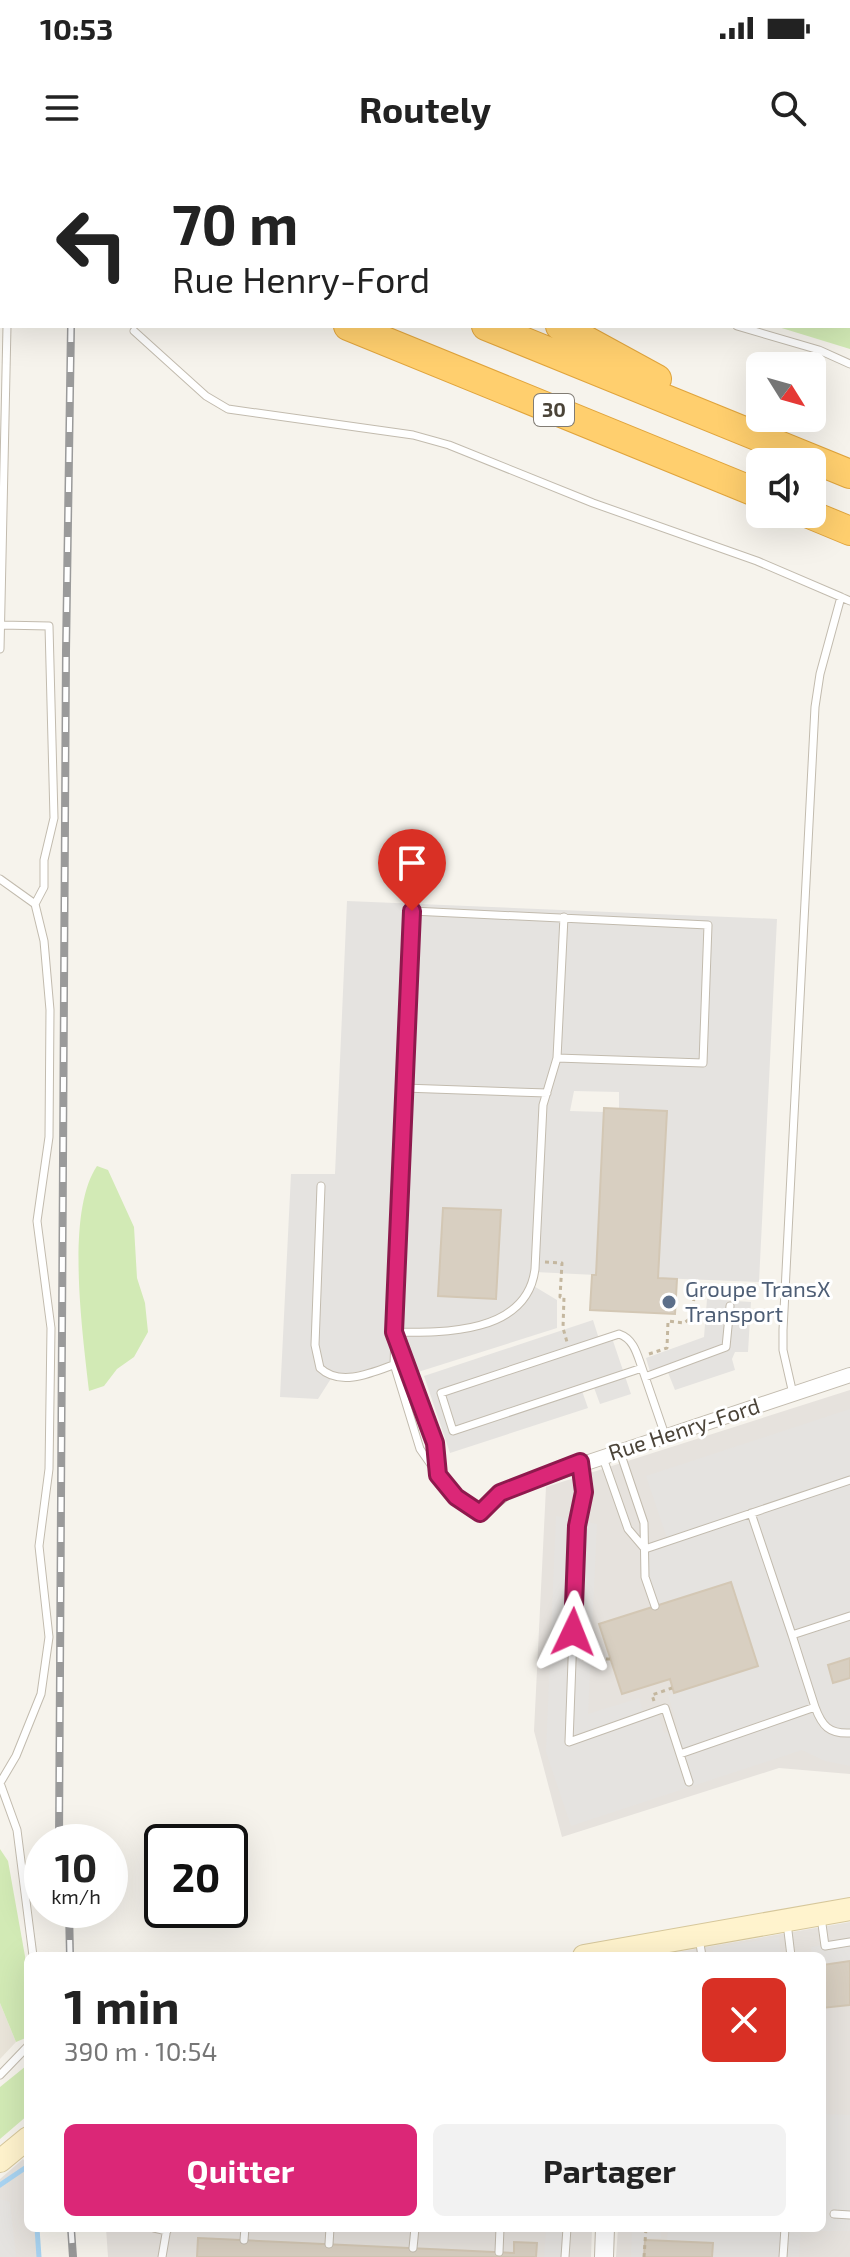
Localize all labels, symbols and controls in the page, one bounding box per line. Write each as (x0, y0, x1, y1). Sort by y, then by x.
text: 10:53 (40, 10, 113, 46)
icon: menu (40, 86, 84, 130)
icon: search (766, 86, 810, 130)
text: Routely (359, 87, 491, 130)
text: 70 m (172, 189, 298, 256)
icon: left (40, 192, 144, 296)
text: Rue Henry-Ford (172, 257, 430, 300)
north arrow (746, 352, 826, 432)
map controls (746, 352, 826, 528)
road number: 30 (534, 394, 574, 426)
button: sound (746, 448, 826, 528)
pin (378, 829, 446, 911)
icon: arrive (390, 841, 434, 885)
place label: Groupe TransX Transport (685, 1275, 830, 1326)
marker: Groupe TransX Transport (660, 1293, 678, 1311)
street label: Rue Henry-Ford (605, 1391, 763, 1465)
position arrow (531, 1590, 615, 1674)
speed limit sign: 20 (144, 1824, 248, 1928)
text: 10 (55, 1842, 97, 1890)
text: km/h (51, 1884, 101, 1908)
text: 1 min (64, 1976, 180, 2034)
button: close (702, 1978, 786, 2062)
text: 390 m · 10:54 (64, 2035, 217, 2066)
button: Quitter (64, 2124, 417, 2216)
button: Partager (433, 2124, 786, 2216)

